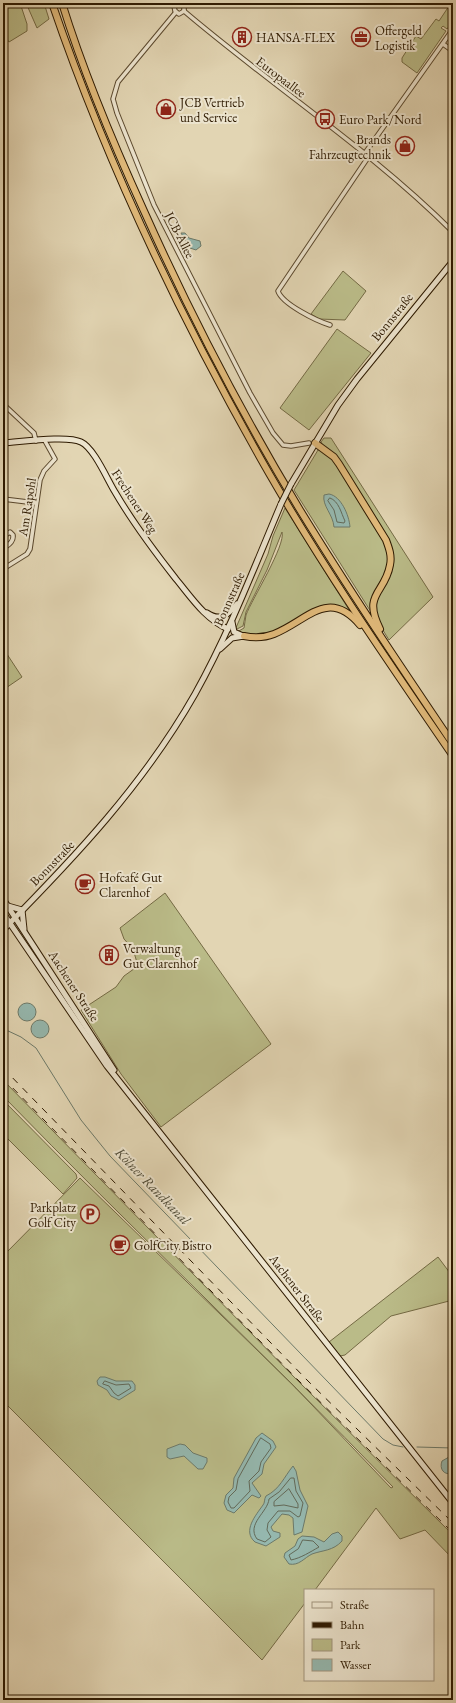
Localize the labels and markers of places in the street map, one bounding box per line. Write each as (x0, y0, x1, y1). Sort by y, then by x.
place label: Offergeld Logistik (375, 22, 422, 54)
building icon: HANSA-FLEX (231, 26, 253, 48)
office icon: Offergeld Logistik (350, 26, 372, 48)
place label: HANSA-FLEX (256, 29, 336, 46)
place label: JCB Vertrieb und Service (179, 94, 244, 126)
shop icon: JCB Vertrieb und Service (155, 98, 177, 120)
bus stop icon: Euro Park/Nord (314, 108, 336, 130)
place label: Euro Park/Nord (339, 111, 422, 128)
place label: Brands Fahrzeugtechnik (309, 131, 392, 163)
shop icon: Brands Fahrzeugtechnik (394, 135, 416, 157)
place label: Hofcafé Gut Clarenhof (99, 869, 162, 901)
cafe icon: Hofcafé Gut Clarenhof (74, 873, 96, 895)
place label: Verwaltung Gut Clarenhof (123, 940, 199, 972)
building icon: Verwaltung Gut Clarenhof (98, 944, 120, 966)
place label: Parkplatz Golf City (28, 1199, 76, 1231)
parking icon: Parkplatz Golf City (79, 1203, 101, 1225)
cafe icon: GolfCity Bistro (109, 1234, 131, 1256)
place label: GolfCity Bistro (134, 1237, 212, 1254)

